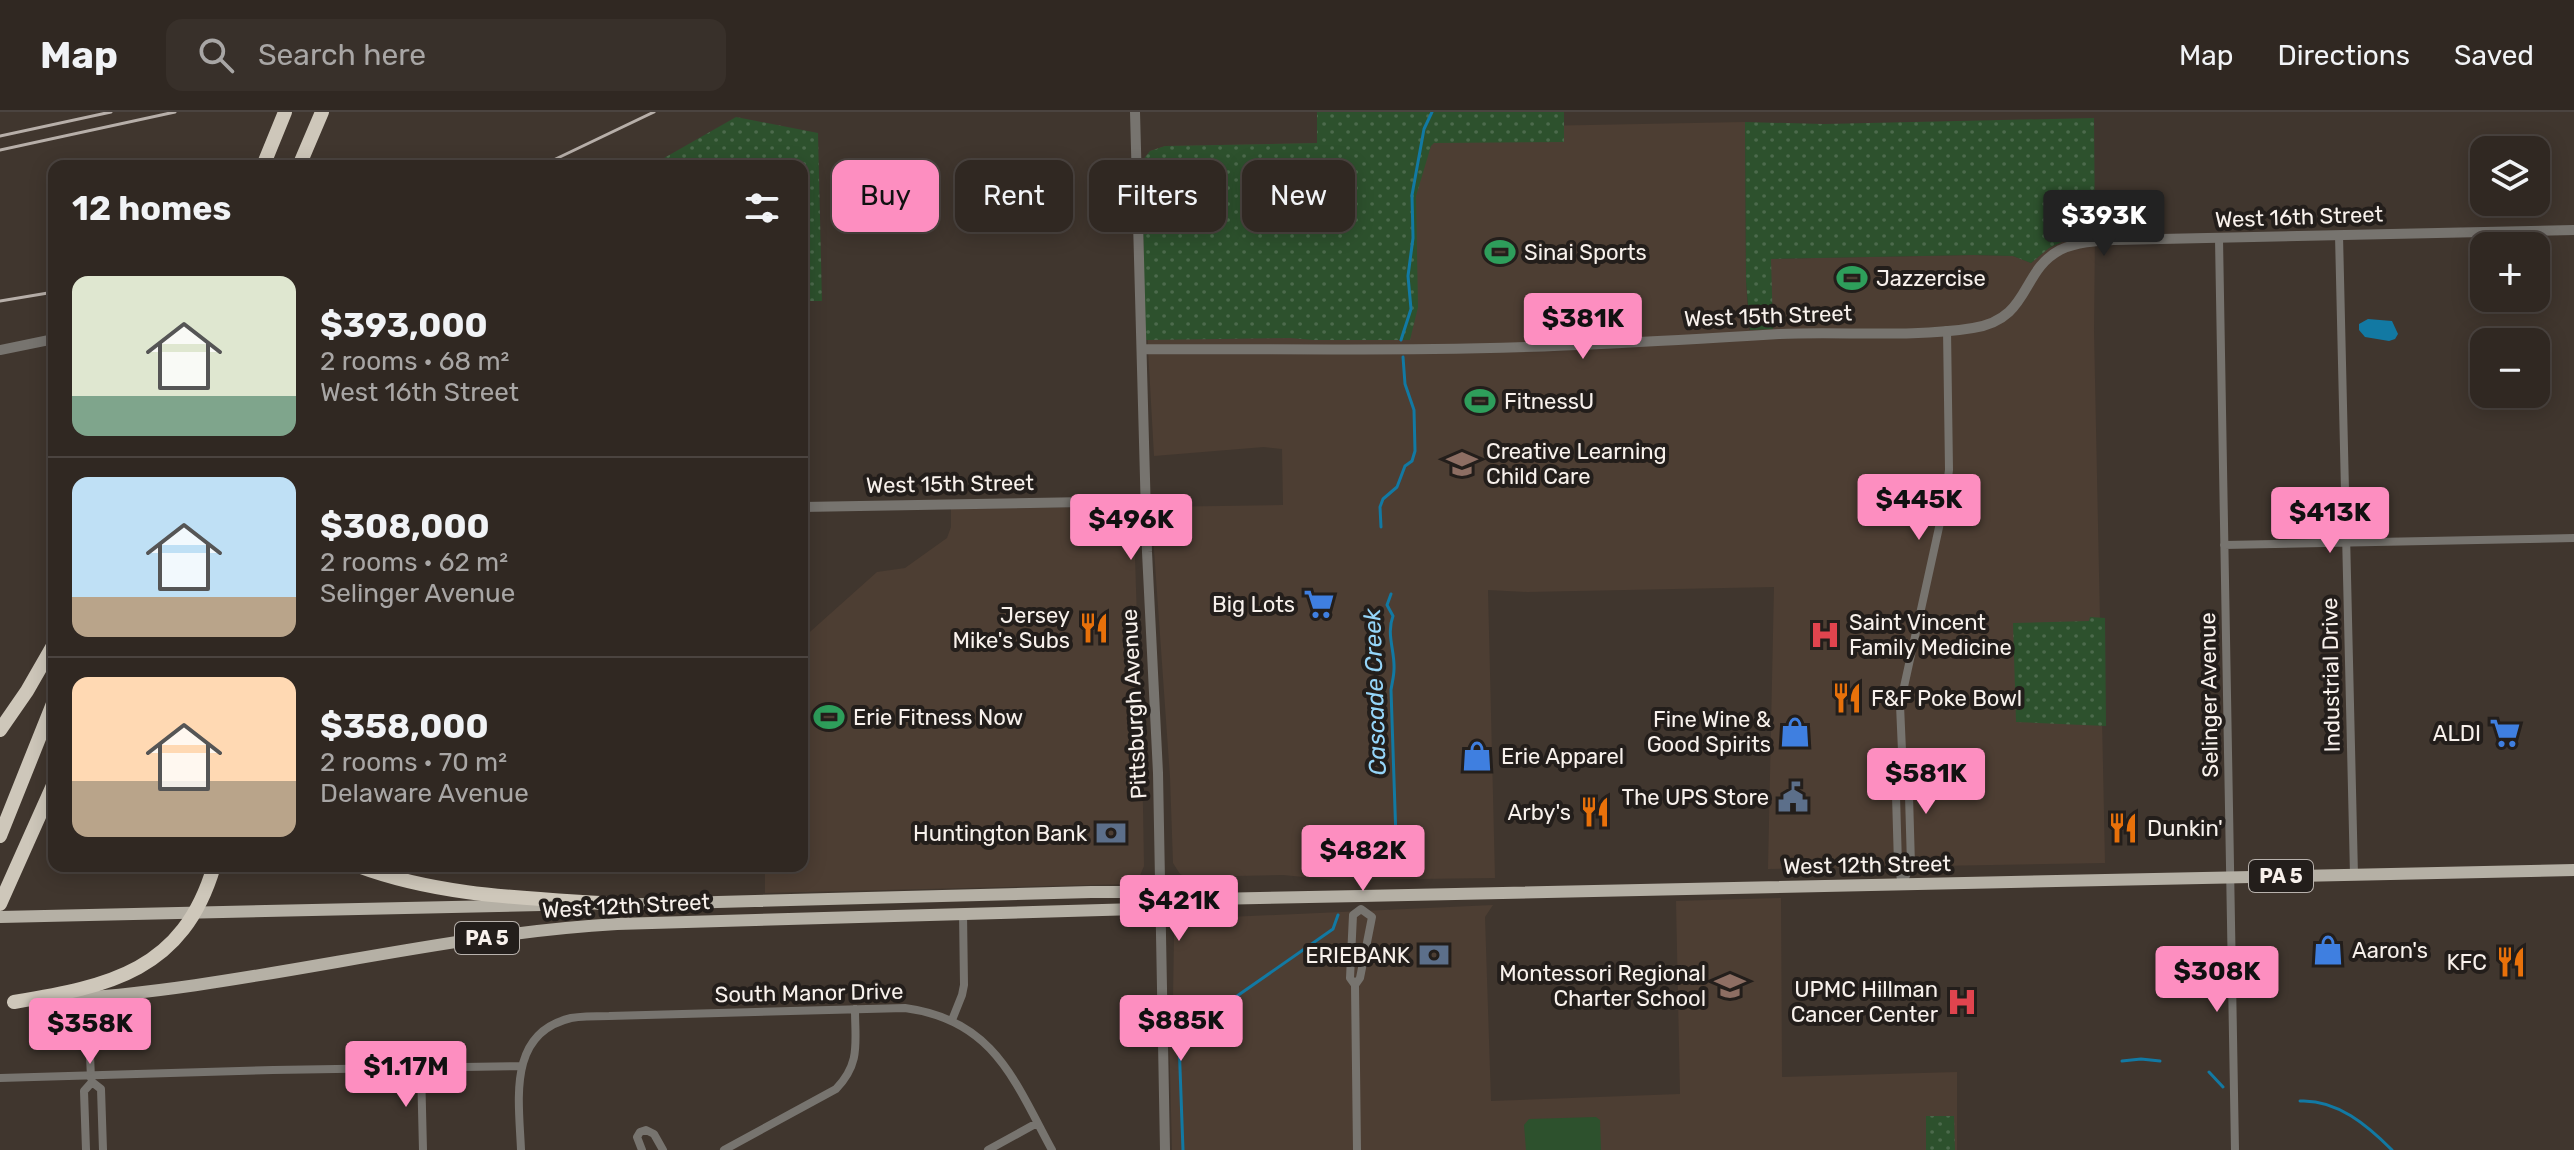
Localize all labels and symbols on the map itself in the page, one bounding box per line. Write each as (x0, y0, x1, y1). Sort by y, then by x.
pin: $393K (2048, 190, 2160, 258)
street label: West 16th Street (2214, 201, 2384, 233)
sports icon: Sinai Sports (1483, 235, 1517, 269)
place label: Sinai Sports (1524, 239, 1647, 266)
sports icon: Jazzercise (1835, 261, 1869, 295)
place label: Jazzercise (1876, 265, 1986, 292)
pin: $381K (1527, 293, 1639, 361)
street label: West 15th Street (1684, 300, 1853, 332)
sports icon: FitnessU (1463, 384, 1497, 418)
place label: FitnessU (1504, 388, 1594, 415)
place label: Creative Learning Child Care (1486, 438, 1667, 490)
school or university icon: Creative Learning Child Care (1445, 447, 1479, 481)
street label: West 15th Street (866, 469, 1035, 499)
pin: $445K (1863, 474, 1975, 542)
pin: $413K (2274, 487, 2386, 555)
pin: $496K (1075, 494, 1187, 562)
supermarket icon: Big Lots (1302, 587, 1336, 621)
place label: Big Lots (1212, 591, 1295, 618)
street label: Industrial Drive (2316, 597, 2346, 753)
place label: Jersey Mike's Subs (953, 602, 1070, 654)
water label: Cascade Creek (1358, 607, 1392, 776)
street label: Pittsburgh Avenue (1116, 608, 1152, 800)
place label: Saint Vincent Family Medicine (1849, 609, 2012, 661)
restaurant icon: Jersey Mike's Subs (1077, 611, 1111, 645)
street label: Selinger Avenue (2194, 612, 2224, 778)
hospital icon: Saint Vincent Family Medicine (1808, 618, 1842, 652)
restaurant icon: F&F Poke Bowl (1830, 681, 1864, 715)
place label: F&F Poke Bowl (1871, 685, 2022, 712)
sports icon: Erie Fitness Now (812, 700, 846, 734)
place label: Erie Fitness Now (853, 704, 1023, 731)
place label: Fine Wine & Good Spirits (1647, 706, 1771, 758)
shop icon: Fine Wine & Good Spirits (1778, 715, 1812, 749)
supermarket icon: ALDI (2488, 716, 2522, 750)
place label: ALDI (2433, 720, 2481, 747)
shop icon: Erie Apparel (1460, 739, 1494, 773)
place label: Erie Apparel (1501, 743, 1624, 770)
pin: $581K (1870, 748, 1982, 816)
public building icon: The UPS Store (1776, 780, 1810, 814)
place label: The UPS Store (1622, 784, 1769, 811)
restaurant icon: Arby's (1578, 795, 1612, 829)
place label: Arby's (1508, 799, 1571, 826)
restaurant icon: Dunkin' (2106, 811, 2140, 845)
place label: Dunkin' (2147, 815, 2223, 842)
bank icon: Huntington Bank (1094, 816, 1128, 850)
place label: Huntington Bank (913, 820, 1088, 847)
pin: $482K (1307, 825, 1419, 893)
street label: West 12th Street (1783, 850, 1952, 880)
road number: PA 5 (2249, 860, 2313, 892)
pin: $421K (1123, 875, 1235, 943)
street label: West 12th Street (541, 888, 711, 924)
road number: PA 5 (455, 922, 519, 954)
shop icon: Aaron's (2311, 933, 2345, 967)
place label: Aaron's (2352, 937, 2428, 964)
bank icon: ERIEBANK (1417, 938, 1451, 972)
place label: ERIEBANK (1305, 942, 1410, 969)
restaurant icon: KFC (2494, 945, 2528, 979)
pin: $308K (2161, 946, 2273, 1014)
place label: KFC (2446, 949, 2487, 976)
place label: Montessori Regional Charter School (1499, 960, 1706, 1012)
school or university icon: Montessori Regional Charter School (1713, 969, 1747, 1003)
place label: UPMC Hillman Cancer Center (1791, 976, 1939, 1028)
street label: South Manor Drive (714, 978, 904, 1008)
hospital icon: UPMC Hillman Cancer Center (1945, 985, 1979, 1019)
pin: $885K (1125, 995, 1237, 1063)
pin: $358K (34, 998, 146, 1066)
pin: $1.17M (341, 1041, 471, 1109)

